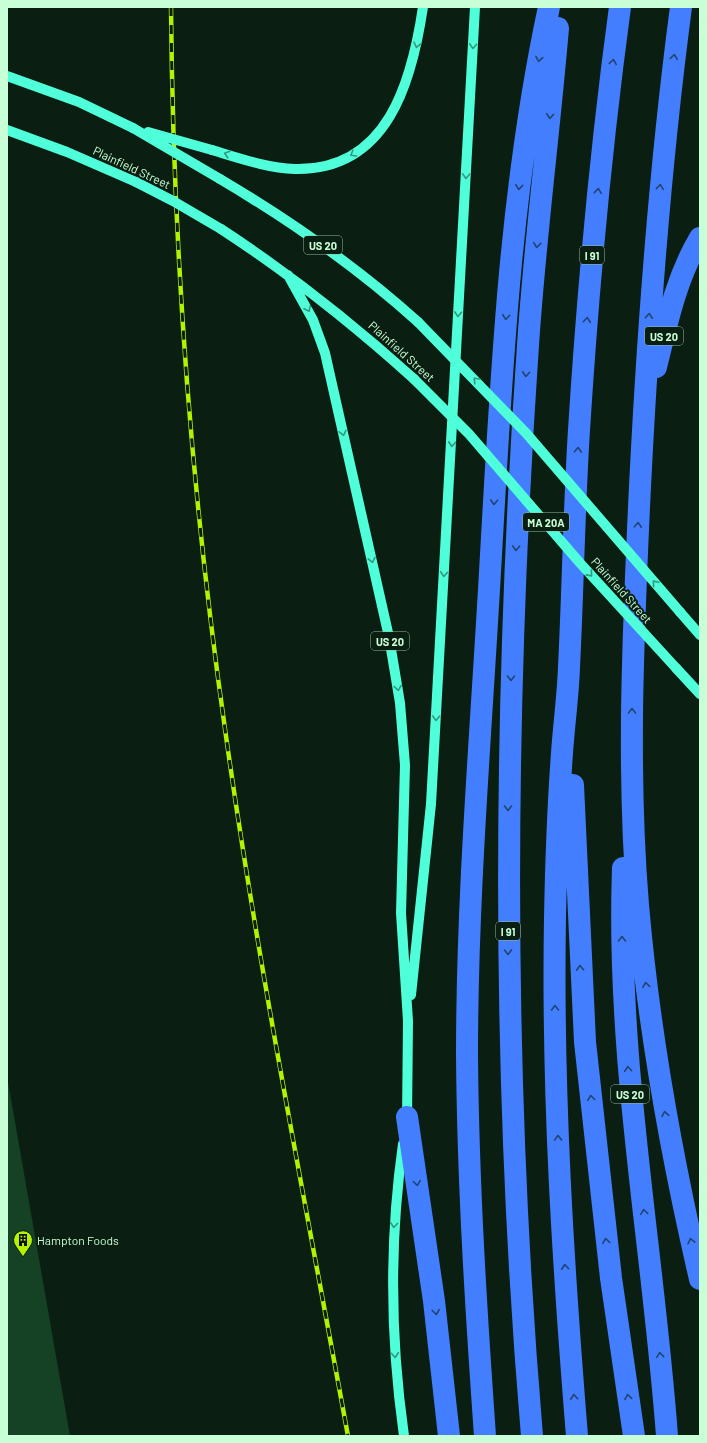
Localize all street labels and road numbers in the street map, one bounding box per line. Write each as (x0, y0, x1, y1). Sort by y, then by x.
street label: Plainfield Street (91, 143, 173, 191)
road number: US 20 (304, 236, 342, 254)
road number: I 91 (580, 246, 604, 264)
street label: Plainfield Street (366, 318, 438, 384)
road number: US 20 (645, 327, 683, 345)
road number: MA 20A (523, 513, 569, 531)
street label: Plainfield Street (589, 554, 655, 626)
road number: US 20 (371, 632, 409, 650)
road number: I 91 (496, 922, 520, 940)
road number: US 20 (611, 1085, 649, 1103)

